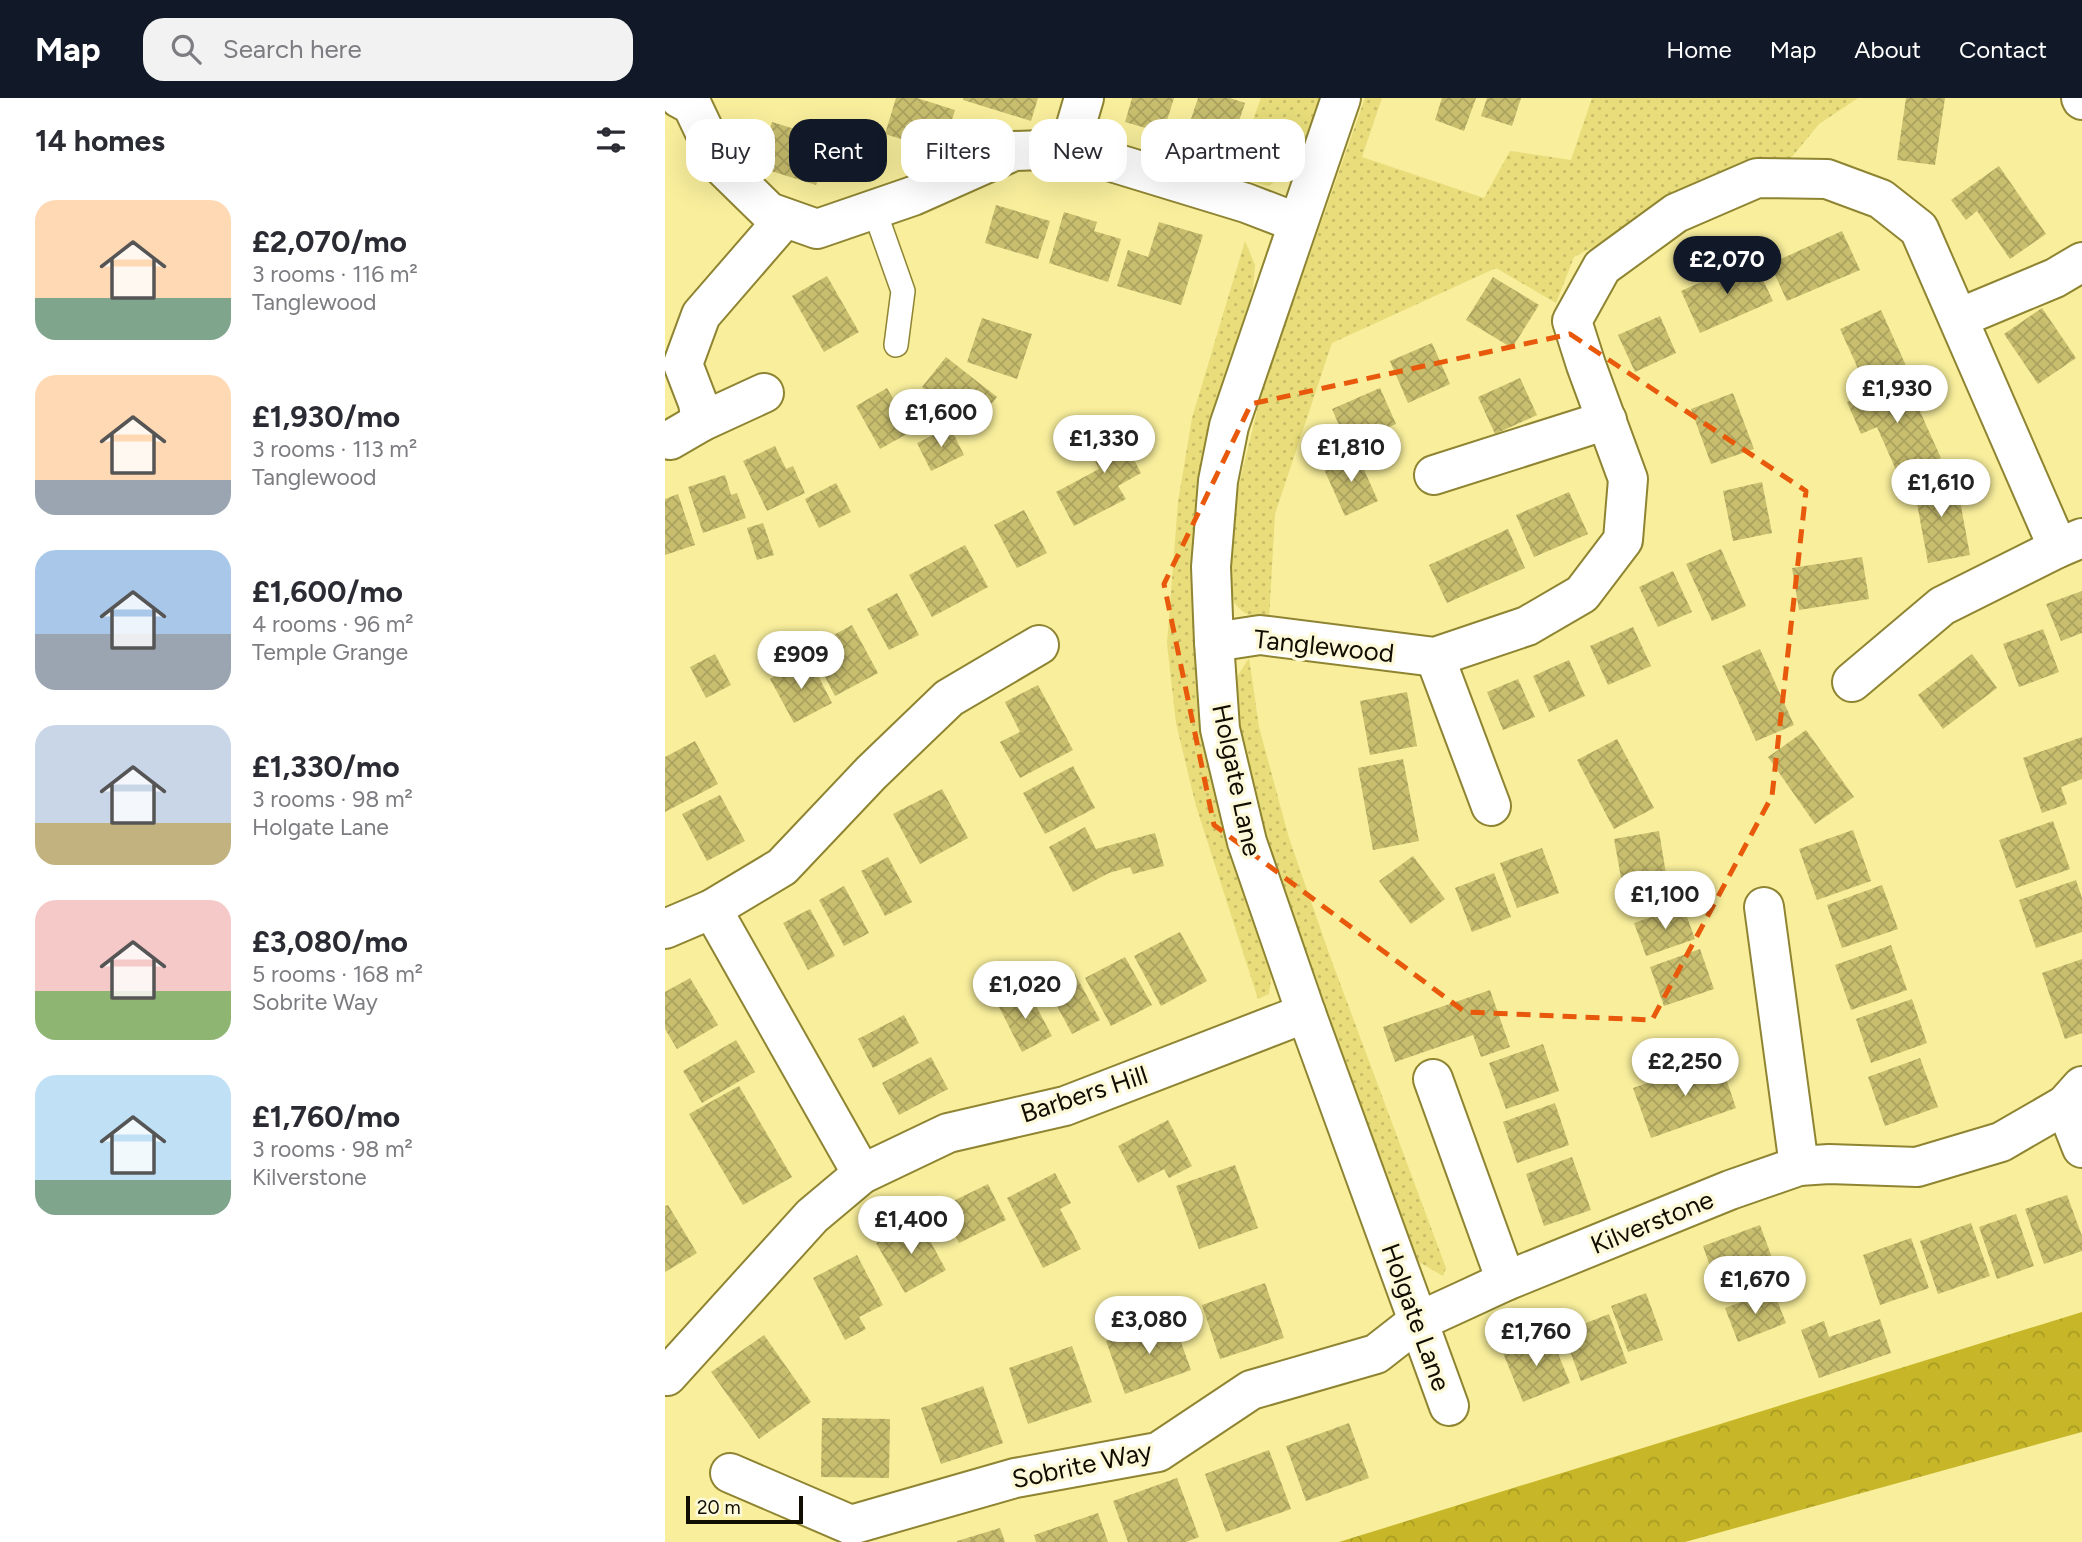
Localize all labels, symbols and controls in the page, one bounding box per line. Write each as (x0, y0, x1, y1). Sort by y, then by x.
search box (143, 18, 633, 81)
text: Map (35, 30, 101, 69)
icon: search (167, 30, 205, 68)
text: Search here (223, 33, 362, 65)
text: Home (1666, 35, 1732, 64)
text: Map (1770, 35, 1816, 64)
text: About (1854, 35, 1921, 64)
text: Contact (1959, 35, 2047, 64)
chip: Buy (686, 119, 775, 182)
chip: Rent (789, 119, 887, 182)
chip: Filters (901, 119, 1015, 182)
chip: New (1029, 119, 1127, 182)
chip: Apartment (1141, 119, 1305, 182)
icon: filters (592, 121, 630, 159)
text: 14 homes (35, 122, 165, 159)
text: £2,070/mo (252, 223, 407, 260)
icon: home (91, 228, 175, 312)
pin: £2,070 (1670, 236, 1784, 296)
text: £2,070 (1689, 245, 1765, 273)
text: 3 rooms · 116 m² (252, 260, 418, 288)
text: Tanglewood (252, 288, 377, 316)
pin: £1,930 (1840, 366, 1954, 425)
text: £1,930 (1862, 374, 1932, 402)
pin: £1,600 (884, 390, 998, 449)
text: £1,930/mo (252, 398, 400, 435)
text: £1,600 (905, 398, 977, 426)
icon: home (91, 403, 175, 487)
pin: £1,330 (1047, 416, 1161, 475)
text: £1,330 (1069, 424, 1139, 452)
pin: £1,810 (1294, 424, 1408, 484)
text: £1,810 (1317, 433, 1385, 461)
text: 3 rooms · 113 m² (252, 435, 417, 463)
pin: £1,610 (1884, 460, 1998, 519)
text: Tanglewood (252, 463, 377, 491)
text: £1,610 (1907, 468, 1975, 496)
text: £1,600/mo (252, 573, 403, 610)
icon: home (91, 578, 175, 662)
text: 4 rooms · 96 m² (252, 610, 414, 638)
street label: Tanglewood (1252, 623, 1396, 669)
pin: £909 (760, 632, 842, 691)
text: Temple Grange (252, 638, 408, 666)
text: £909 (773, 640, 829, 668)
street label: Holgate Lane (1205, 701, 1269, 859)
text: £1,330/mo (252, 748, 400, 785)
icon: home (91, 753, 175, 837)
text: 3 rooms · 98 m² (252, 785, 413, 813)
text: Holgate Lane (252, 813, 389, 841)
pin: £1,100 (1608, 872, 1722, 931)
text: £1,100 (1631, 880, 1699, 908)
text: £3,080/mo (252, 923, 408, 960)
icon: home (91, 928, 175, 1012)
text: 5 rooms · 168 m² (252, 960, 423, 988)
pin: £1,020 (968, 962, 1082, 1021)
text: £1,020 (989, 970, 1061, 998)
text: Sobrite Way (252, 988, 378, 1016)
pin: £2,250 (1628, 1038, 1742, 1098)
text: £2,250 (1648, 1047, 1722, 1075)
street label: Barbers Hill (1016, 1058, 1152, 1130)
text: £1,760/mo (252, 1098, 400, 1135)
icon: home (91, 1103, 175, 1187)
text: 3 rooms · 98 m² (252, 1135, 413, 1163)
text: Kilverstone (252, 1163, 367, 1191)
street label: Kilverstone (1586, 1183, 1718, 1261)
pin: £1,400 (854, 1196, 968, 1256)
text: £1,400 (874, 1205, 948, 1233)
street label: Holgate Lane (1375, 1239, 1457, 1395)
pin: £1,670 (1698, 1256, 1812, 1316)
text: £1,670 (1720, 1265, 1790, 1293)
pin: £3,080 (1092, 1296, 1206, 1356)
text: £3,080 (1111, 1305, 1187, 1333)
pin: £1,760 (1479, 1308, 1593, 1368)
text: £1,760 (1501, 1317, 1571, 1345)
street label: Sobrite Way (1009, 1435, 1155, 1495)
scale bar (686, 1493, 803, 1525)
text: 20 m (697, 1496, 741, 1519)

